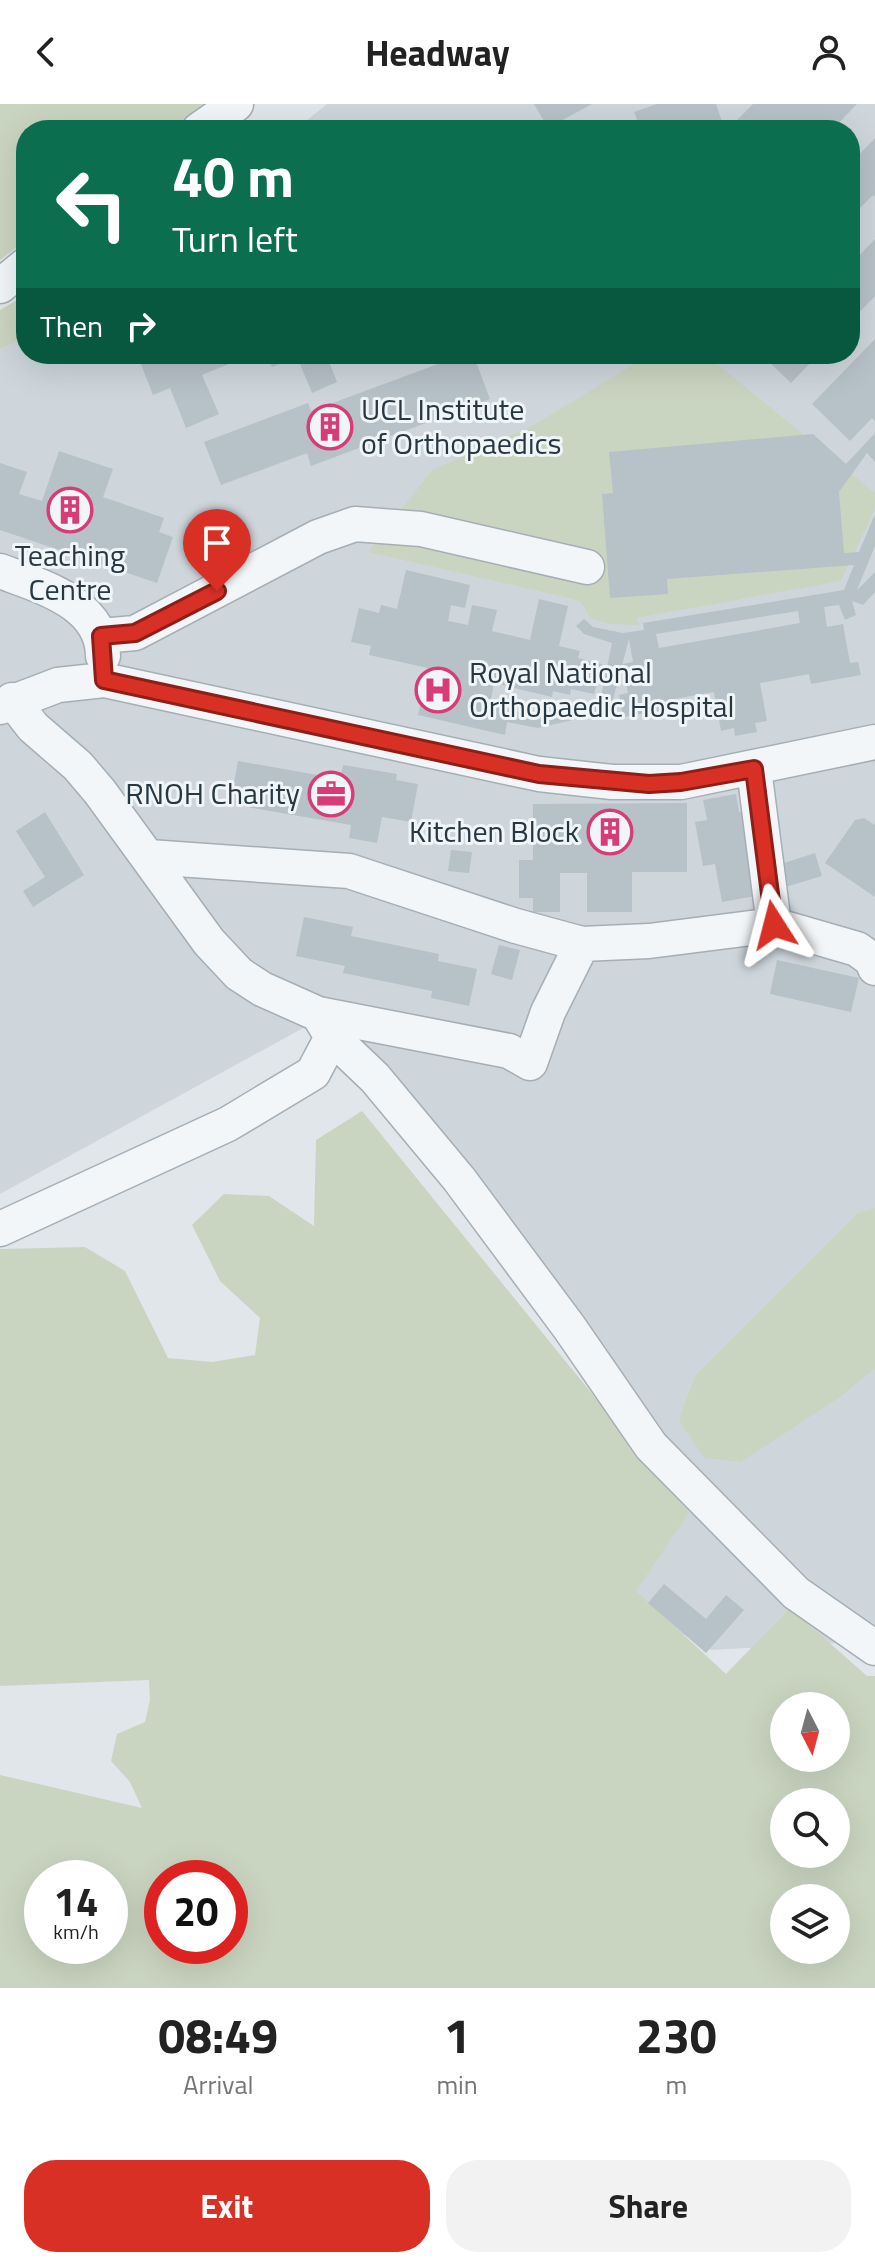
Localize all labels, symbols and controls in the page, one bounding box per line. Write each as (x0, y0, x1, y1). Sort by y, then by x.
text: Headway (365, 25, 510, 80)
icon: back (24, 30, 68, 74)
icon: person (807, 30, 851, 74)
text: 40 m (172, 134, 294, 219)
icon: left (40, 152, 144, 256)
text: Turn left (172, 211, 298, 266)
text: Then (40, 303, 103, 349)
icon: right (119, 304, 163, 348)
place label: UCL Institute of Orthopaedics (361, 386, 562, 466)
building icon: UCL Institute of Orthopaedics (306, 403, 354, 451)
building icon: Teaching Centre (46, 486, 94, 534)
pin (183, 509, 251, 591)
icon: arrive (195, 521, 239, 565)
place label: Teaching Centre (15, 532, 125, 612)
place label: Royal National Orthopaedic Hospital (469, 649, 735, 729)
hospital icon: Royal National Orthopaedic Hospital (414, 666, 462, 714)
place label: RNOH Charity (125, 770, 300, 816)
office icon: RNOH Charity (307, 770, 355, 818)
place label: Kitchen Block (409, 808, 579, 854)
building icon: Kitchen Block (586, 808, 634, 856)
position arrow (732, 883, 816, 967)
north arrow (770, 1692, 850, 1772)
map controls (770, 1692, 850, 1964)
button: search (770, 1788, 850, 1868)
speed limit sign: 20 (144, 1860, 248, 1964)
text: 14 (54, 1871, 98, 1932)
button: layers (770, 1884, 850, 1964)
text: km/h (53, 1916, 99, 1947)
text: 08:49 (158, 1999, 278, 2072)
text: 1 (444, 1999, 471, 2072)
text: 230 (636, 1999, 717, 2072)
text: Arrival (183, 2065, 253, 2104)
text: min (436, 2065, 478, 2104)
text: m (666, 2065, 687, 2104)
button: Exit (24, 2160, 430, 2252)
button: Share (446, 2160, 851, 2252)

